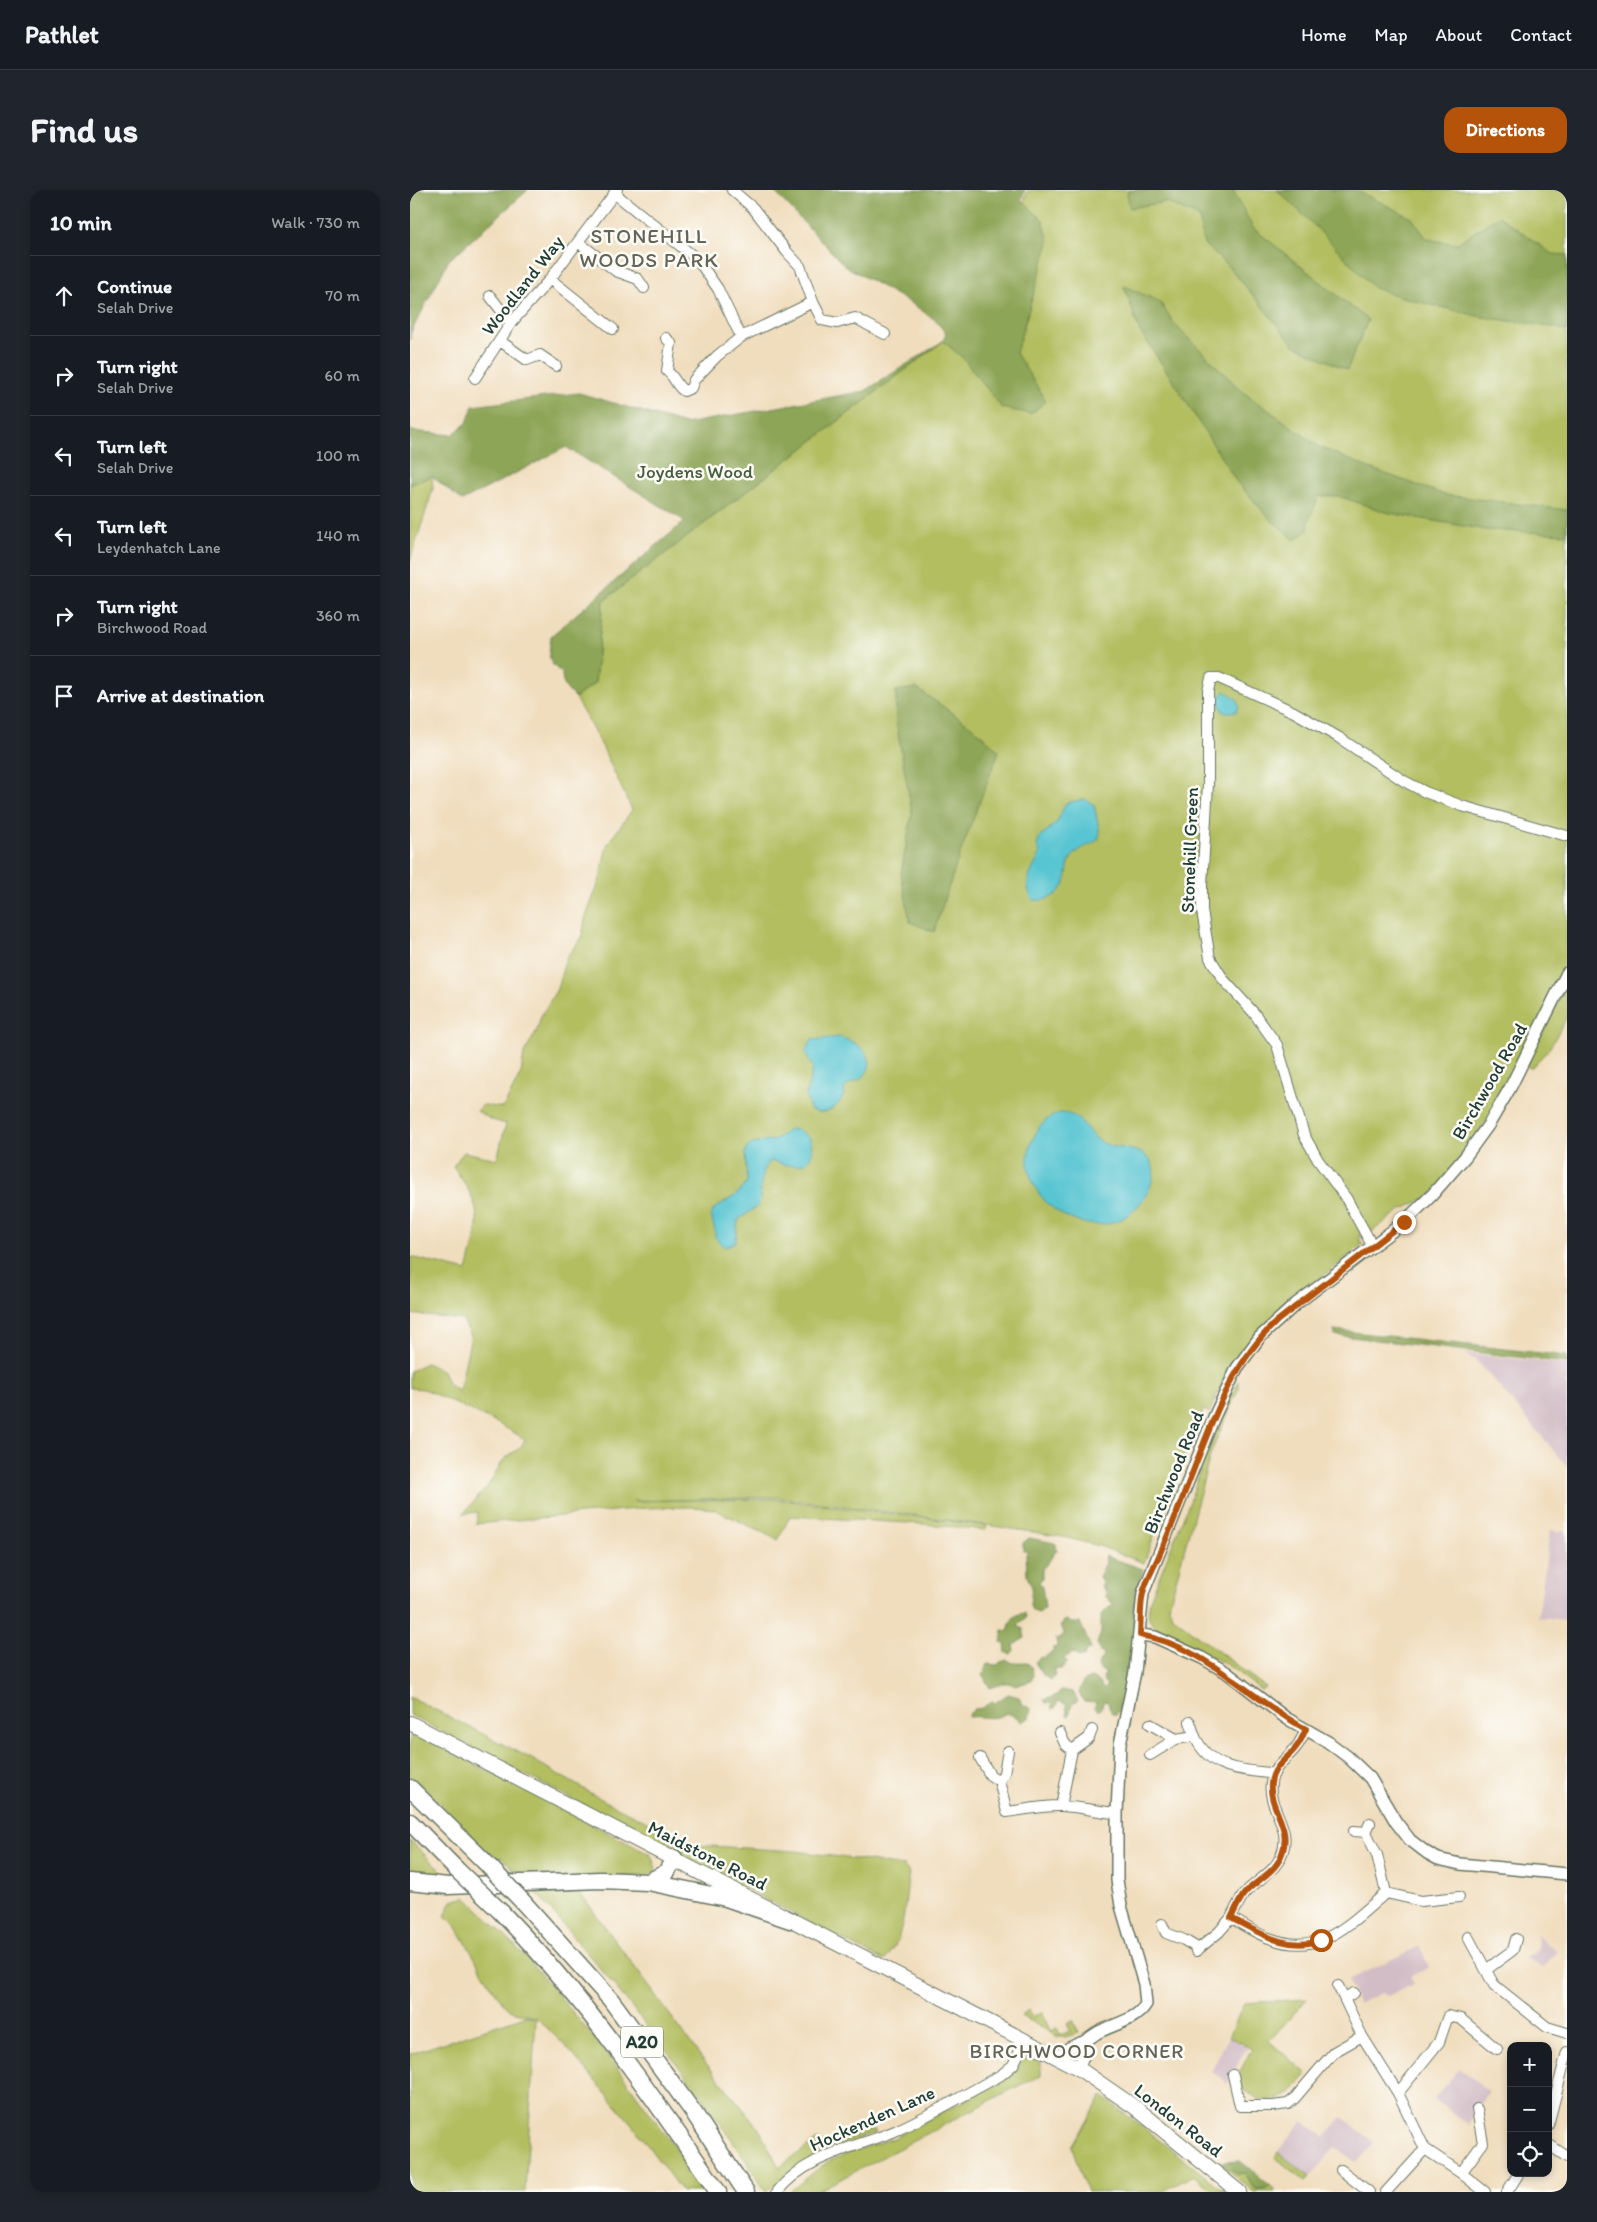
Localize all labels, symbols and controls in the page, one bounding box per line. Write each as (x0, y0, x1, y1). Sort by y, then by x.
text: Pathlet (25, 20, 99, 49)
text: Home (1301, 24, 1347, 46)
text: Map (1375, 24, 1408, 46)
text: About (1436, 24, 1482, 46)
text: Contact (1510, 24, 1572, 46)
button: Directions (1444, 107, 1567, 153)
text: Find us (30, 109, 138, 151)
text: 10 min (50, 210, 112, 235)
text: Walk · 730 m (271, 213, 360, 232)
district label: STONEHILL WOODS PARK (579, 223, 719, 272)
street label: Woodland Way (476, 231, 569, 340)
text: Continue (97, 275, 172, 298)
icon: ahead (50, 282, 78, 310)
text: 70 m (325, 286, 360, 305)
text: Selah Drive (97, 298, 173, 317)
text: Turn right (97, 355, 178, 378)
icon: right (50, 362, 78, 390)
text: 60 m (325, 366, 360, 385)
text: Selah Drive (97, 378, 173, 397)
text: Turn left (97, 435, 167, 458)
icon: left (50, 442, 78, 470)
text: 100 m (316, 446, 360, 465)
text: Selah Drive (97, 458, 173, 477)
park label: Joydens Wood (637, 460, 753, 483)
text: Turn left (97, 515, 167, 538)
icon: left (50, 522, 78, 550)
text: 140 m (316, 526, 360, 545)
text: Leydenhatch Lane (97, 538, 221, 557)
text: Turn right (97, 595, 178, 618)
icon: right (50, 602, 78, 630)
text: 360 m (316, 606, 360, 625)
text: Birchwood Road (97, 618, 207, 637)
icon: arrive (50, 682, 78, 710)
text: Arrive at destination (97, 684, 264, 707)
street label: Stonehill Green (1176, 786, 1203, 913)
street label: Birchwood Road (1447, 1018, 1532, 1144)
route end (1393, 1211, 1416, 1234)
street label: Birchwood Road (1138, 1407, 1209, 1537)
street label: Maidstone Road (644, 1816, 771, 1895)
route start (1310, 1929, 1333, 1952)
road number: A20 (621, 2026, 663, 2058)
district label: BIRCHWOOD CORNER (970, 2039, 1184, 2063)
map controls (1507, 2042, 1552, 2177)
button: + (1507, 2042, 1552, 2087)
street label: London Road (1130, 2079, 1228, 2163)
street label: Hockenden Lane (806, 2081, 938, 2156)
button: − (1507, 2087, 1552, 2132)
button: locate (1507, 2132, 1552, 2177)

